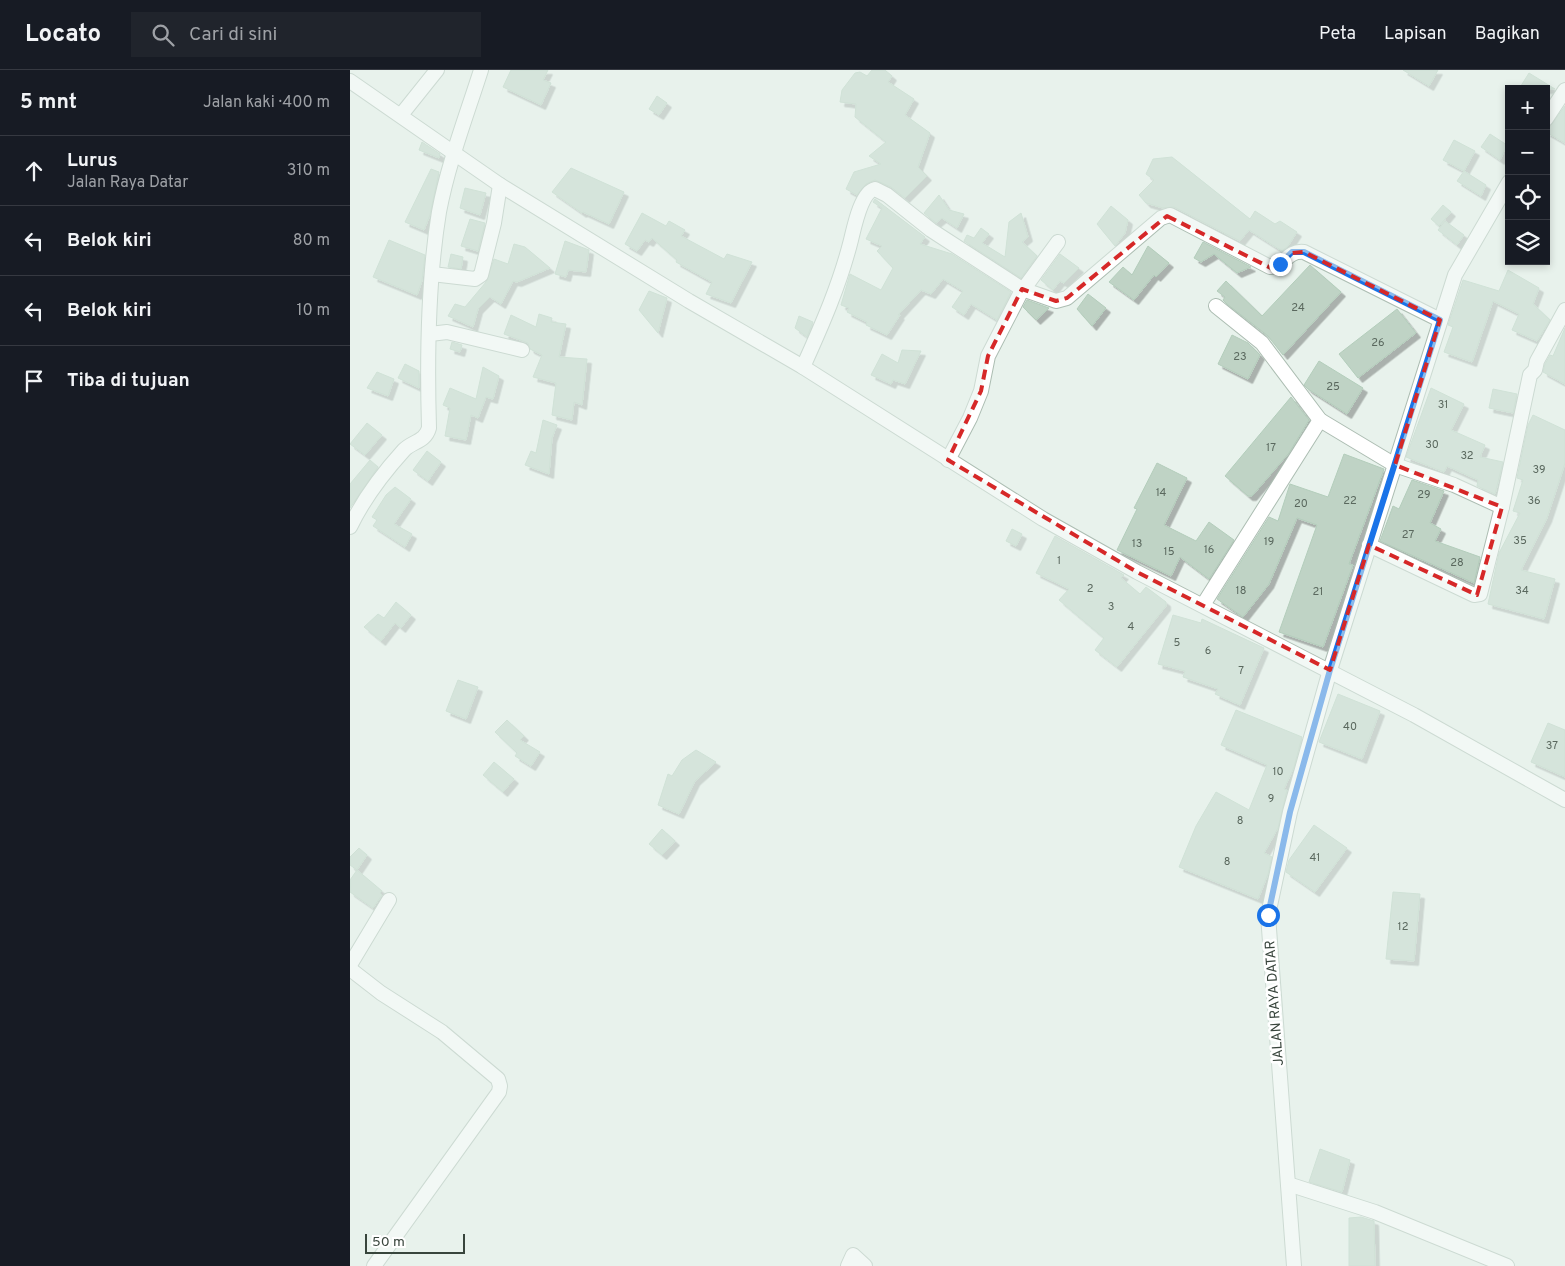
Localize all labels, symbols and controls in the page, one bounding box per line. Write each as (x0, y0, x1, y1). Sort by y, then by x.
search box (131, 12, 481, 57)
text: Locato (25, 20, 101, 50)
icon: search (149, 21, 177, 49)
text: Cari di sini (189, 23, 277, 47)
text: Peta (1319, 23, 1356, 46)
text: Lapisan (1384, 23, 1447, 46)
text: Bagikan (1475, 23, 1540, 46)
map controls (1505, 85, 1550, 265)
button: + (1505, 85, 1550, 130)
text: 5 mnt (20, 89, 77, 116)
text: Jalan kaki · 400 m (203, 93, 330, 113)
button: − (1505, 130, 1550, 175)
text: Lurus (67, 149, 118, 173)
icon: ahead (20, 157, 48, 185)
text: 310 m (287, 161, 330, 181)
text: Jalan Raya Datar (67, 173, 188, 193)
button: locate (1505, 175, 1550, 220)
button: layers (1505, 220, 1550, 265)
icon: left (20, 227, 48, 255)
text: Belok kiri (67, 229, 152, 253)
text: 80 m (293, 231, 330, 251)
route end (1269, 253, 1292, 276)
icon: left (20, 297, 48, 325)
text: Belok kiri (67, 299, 152, 323)
text: 10 m (296, 301, 330, 321)
house number: 24 (1291, 301, 1305, 315)
house number: 26 (1371, 336, 1385, 350)
house number: 23 (1233, 350, 1247, 364)
icon: arrive (20, 367, 48, 395)
text: Tiba di tujuan (67, 369, 190, 393)
house number: 25 (1326, 380, 1340, 394)
house number: 31 (1438, 398, 1448, 412)
house number: 30 (1425, 438, 1439, 452)
house number: 17 (1266, 441, 1276, 455)
house number: 32 (1460, 449, 1474, 463)
house number: 39 (1533, 463, 1545, 477)
house number: 14 (1156, 486, 1167, 500)
house number: 29 (1417, 488, 1431, 502)
house number: 22 (1343, 494, 1357, 508)
house number: 36 (1527, 494, 1541, 508)
house number: 20 (1294, 497, 1308, 511)
house number: 27 (1402, 528, 1414, 542)
house number: 35 (1513, 534, 1527, 548)
house number: 19 (1264, 535, 1274, 549)
house number: 13 (1132, 537, 1142, 551)
house number: 16 (1204, 543, 1214, 557)
house number: 15 (1164, 545, 1175, 559)
house number: 1 (1057, 554, 1061, 568)
house number: 28 (1450, 556, 1464, 570)
house number: 2 (1087, 582, 1093, 596)
house number: 18 (1236, 584, 1246, 598)
house number: 34 (1515, 584, 1529, 598)
house number: 21 (1313, 585, 1323, 599)
house number: 3 (1108, 600, 1114, 614)
house number: 4 (1128, 620, 1135, 634)
house number: 5 (1174, 636, 1181, 650)
house number: 6 (1205, 644, 1211, 658)
house number: 7 (1238, 664, 1244, 678)
house number: 40 (1343, 720, 1357, 734)
house number: 37 (1546, 739, 1558, 753)
house number: 10 (1272, 765, 1284, 779)
house number: 9 (1268, 792, 1274, 806)
house number: 8 (1237, 814, 1243, 828)
house number: 41 (1310, 851, 1320, 865)
house number: 8 (1224, 855, 1230, 869)
route start (1257, 904, 1280, 927)
house number: 12 (1398, 920, 1408, 934)
street label: JALAN RAYA DATAR (1262, 940, 1288, 1066)
scale bar (365, 1231, 465, 1254)
text: 50 m (372, 1234, 405, 1251)

